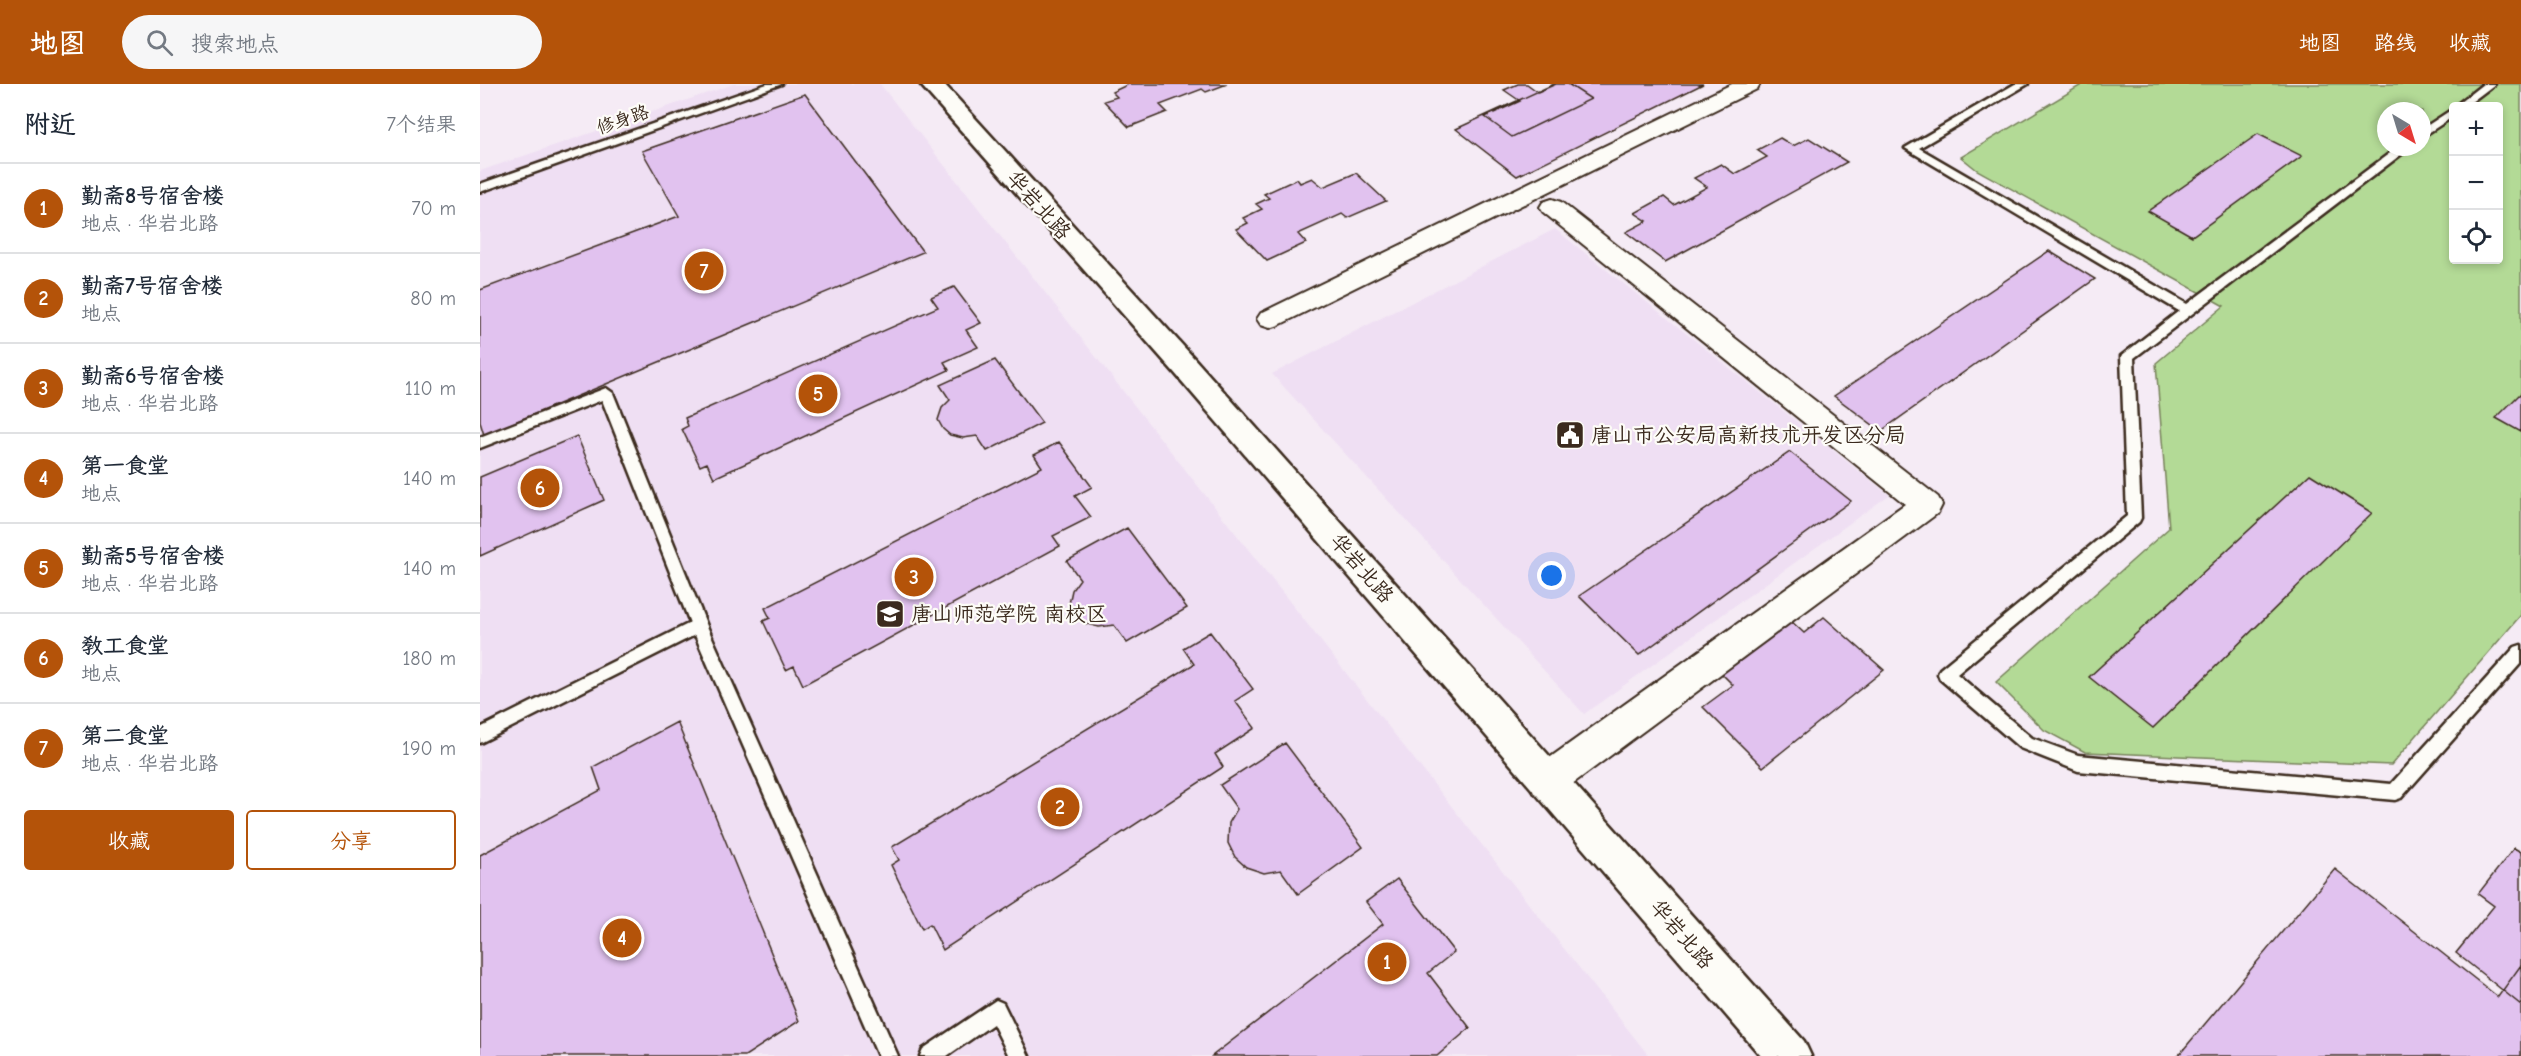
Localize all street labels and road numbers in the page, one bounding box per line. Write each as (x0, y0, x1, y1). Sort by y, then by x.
street label: 修身路 (594, 101, 652, 139)
street label: 华岩北路 (1002, 166, 1076, 244)
street label: 华岩北路 (1325, 528, 1399, 608)
street label: 华岩北路 (1645, 894, 1719, 974)

